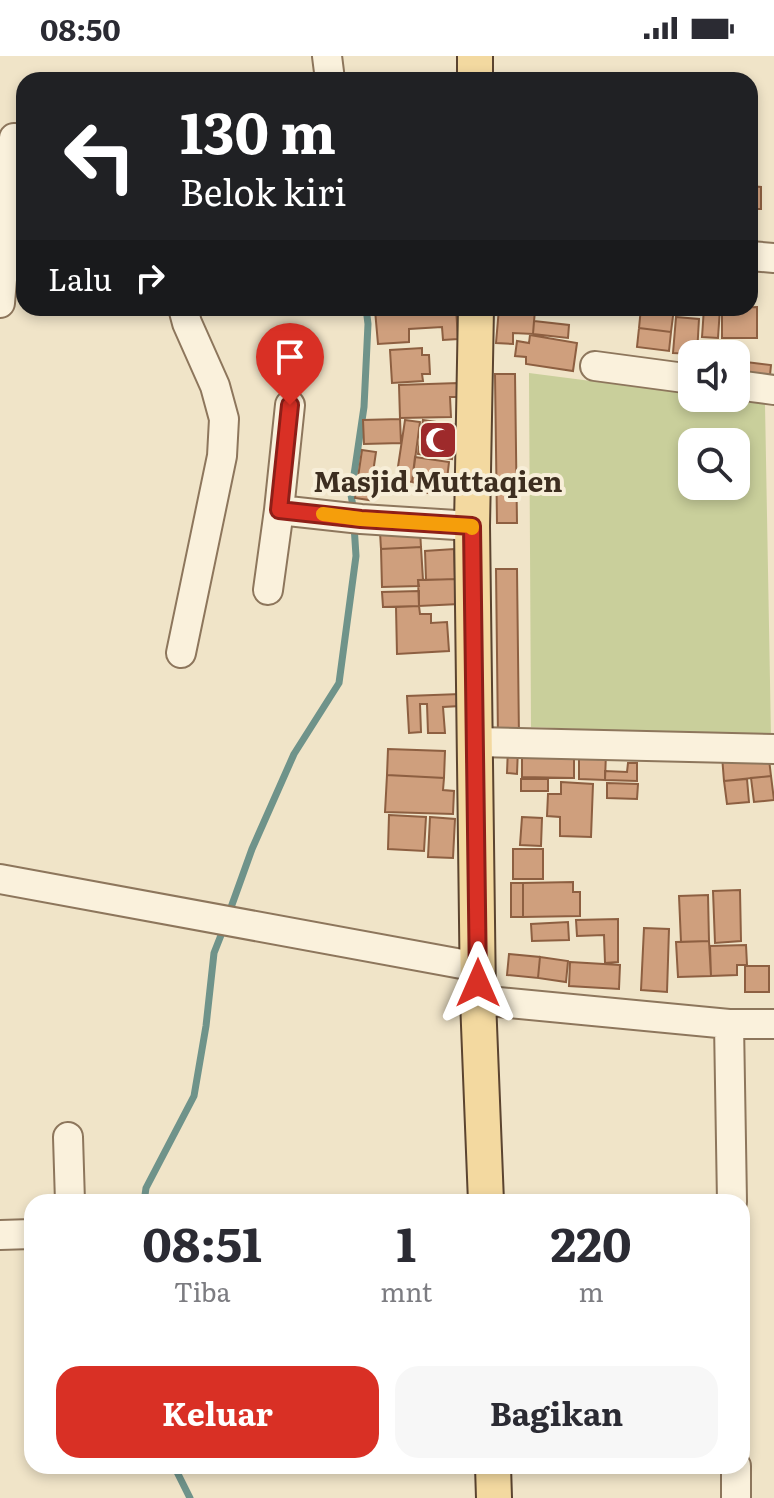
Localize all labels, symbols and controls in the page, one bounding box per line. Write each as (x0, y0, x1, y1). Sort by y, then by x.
text: 08:50 (40, 6, 121, 50)
text: 130 m (180, 88, 336, 171)
icon: left (48, 104, 152, 208)
text: Belok kiri (180, 164, 346, 217)
text: Lalu (48, 256, 112, 300)
icon: right (128, 256, 172, 300)
pin (256, 323, 324, 405)
icon: arrive (268, 335, 312, 379)
map controls (678, 340, 750, 500)
button: sound (678, 340, 750, 412)
mosque icon: Masjid Muttaqien (417, 419, 459, 461)
button: search (678, 428, 750, 500)
place label: Masjid Muttaqien (313, 459, 563, 501)
position arrow (436, 941, 520, 1025)
text: 08:51 (142, 1206, 262, 1277)
text: 1 (396, 1206, 416, 1277)
text: 220 (551, 1206, 632, 1277)
text: Tiba (174, 1271, 231, 1310)
text: mnt (380, 1271, 432, 1310)
text: m (578, 1271, 604, 1310)
button: Keluar (56, 1366, 379, 1458)
button: Bagikan (395, 1366, 718, 1458)

